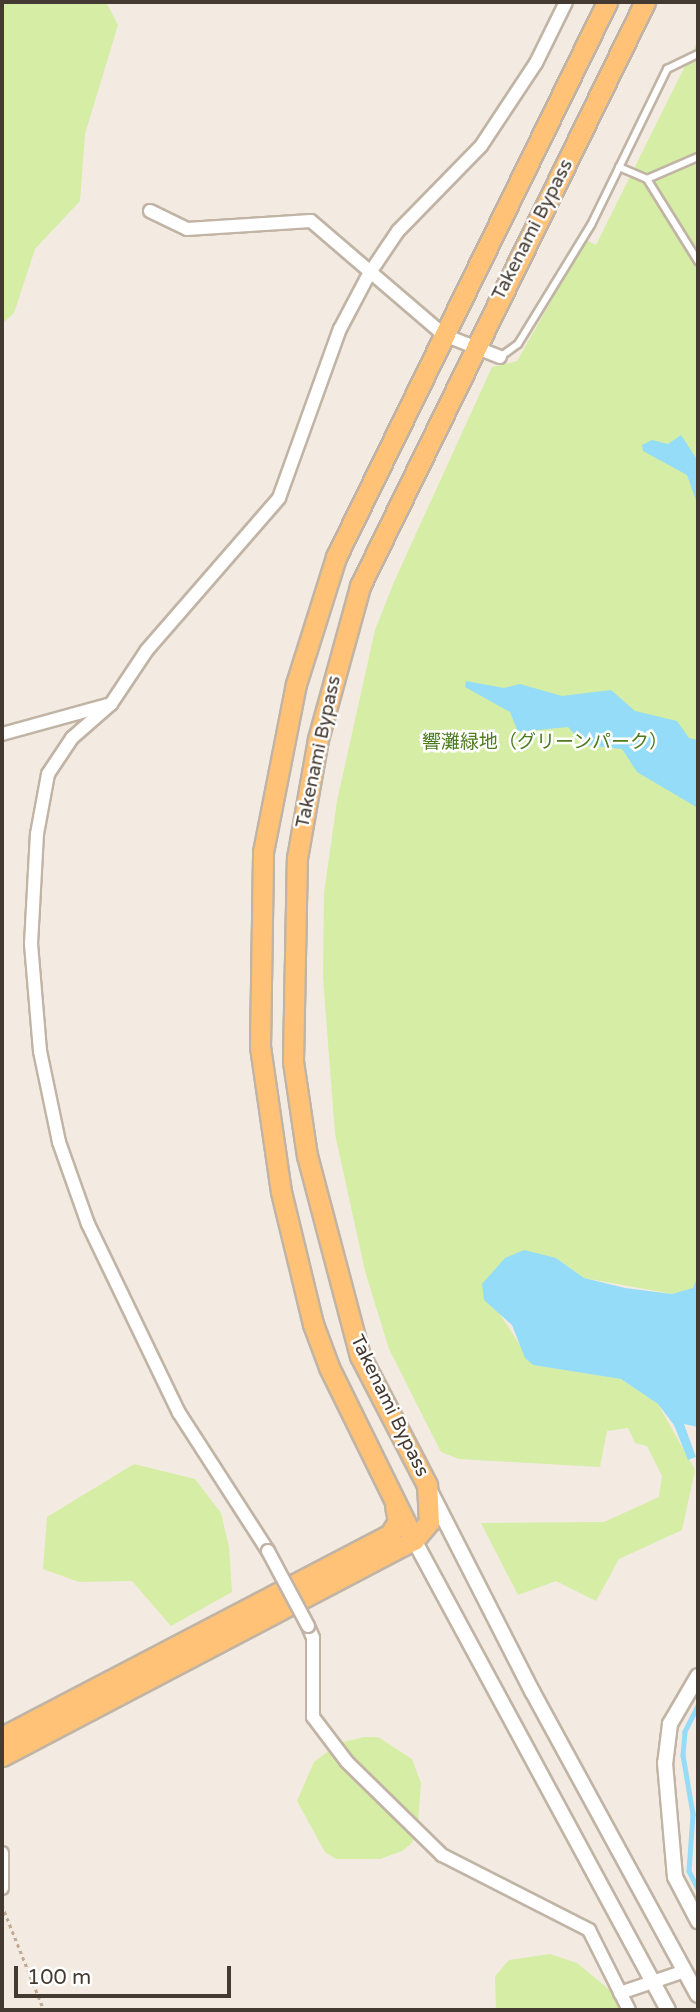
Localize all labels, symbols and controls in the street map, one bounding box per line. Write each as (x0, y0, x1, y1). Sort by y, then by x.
street label: Takenami Bypass (488, 156, 578, 304)
street label: Takenami Bypass (292, 674, 346, 830)
park label: 響灘緑地（グリーンパーク） (422, 732, 668, 754)
street label: Takenami Bypass (345, 1331, 433, 1481)
scale bar (18, 1952, 234, 1996)
text: 100 m (27, 1965, 91, 1990)

